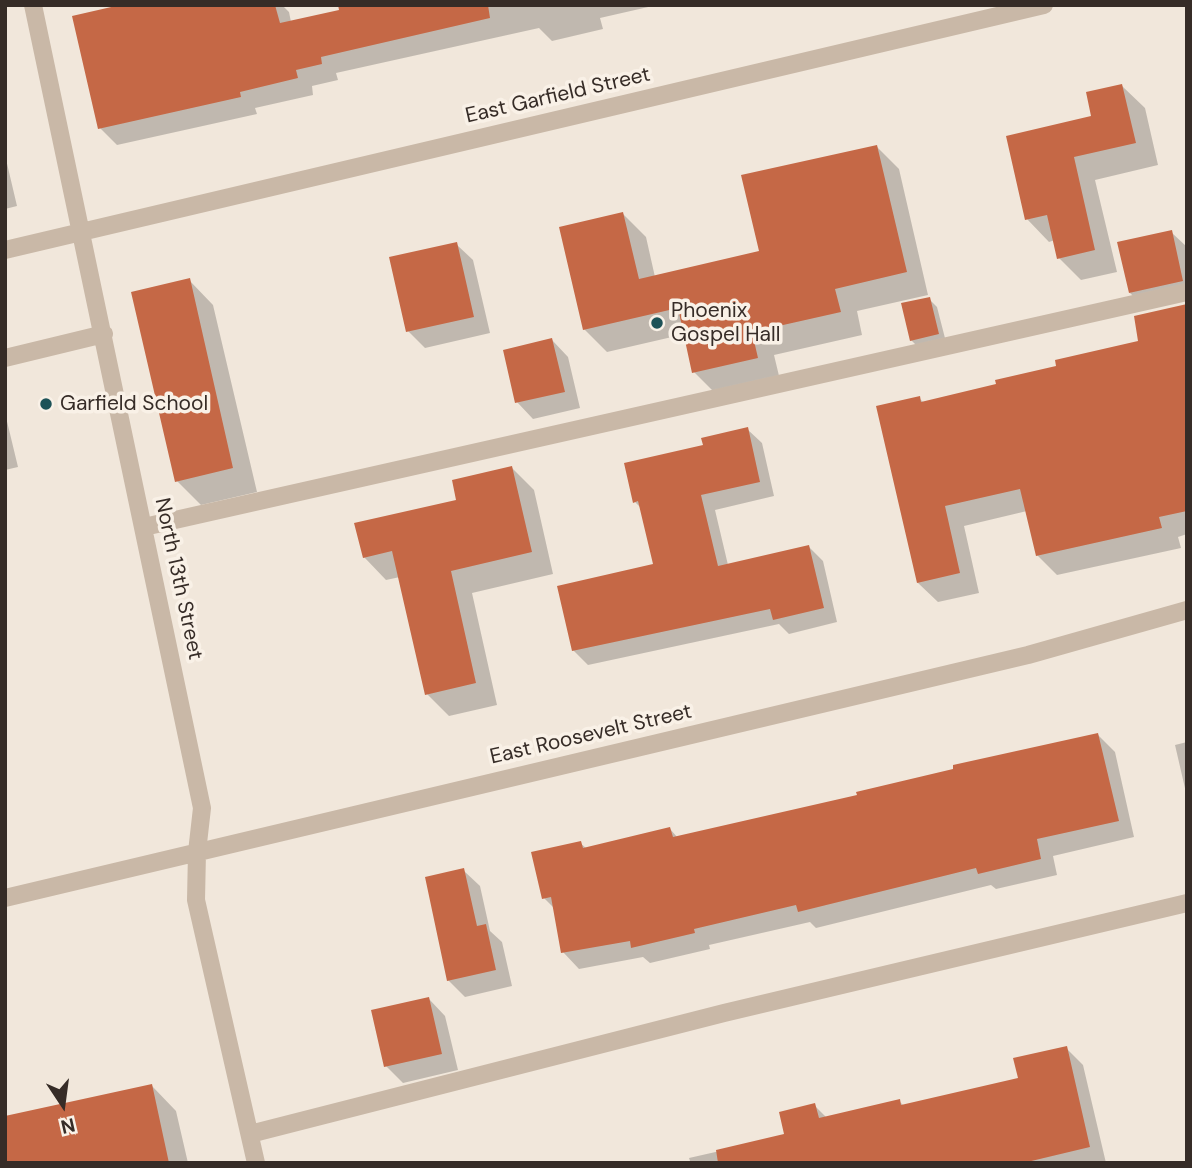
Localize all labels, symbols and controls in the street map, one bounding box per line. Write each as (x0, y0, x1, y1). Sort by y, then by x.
street label: East Garfield Street (463, 62, 653, 130)
place label: Phoenix Gospel Hall (671, 298, 780, 348)
marker: Phoenix Gospel Hall (649, 315, 665, 331)
place label: Garfield School (60, 391, 208, 417)
marker: Garfield School (38, 396, 54, 412)
street label: North 13th Street (149, 496, 207, 662)
street label: East Roosevelt Street (488, 699, 694, 771)
north arrow (28, 1070, 98, 1140)
text: N (58, 1112, 77, 1140)

